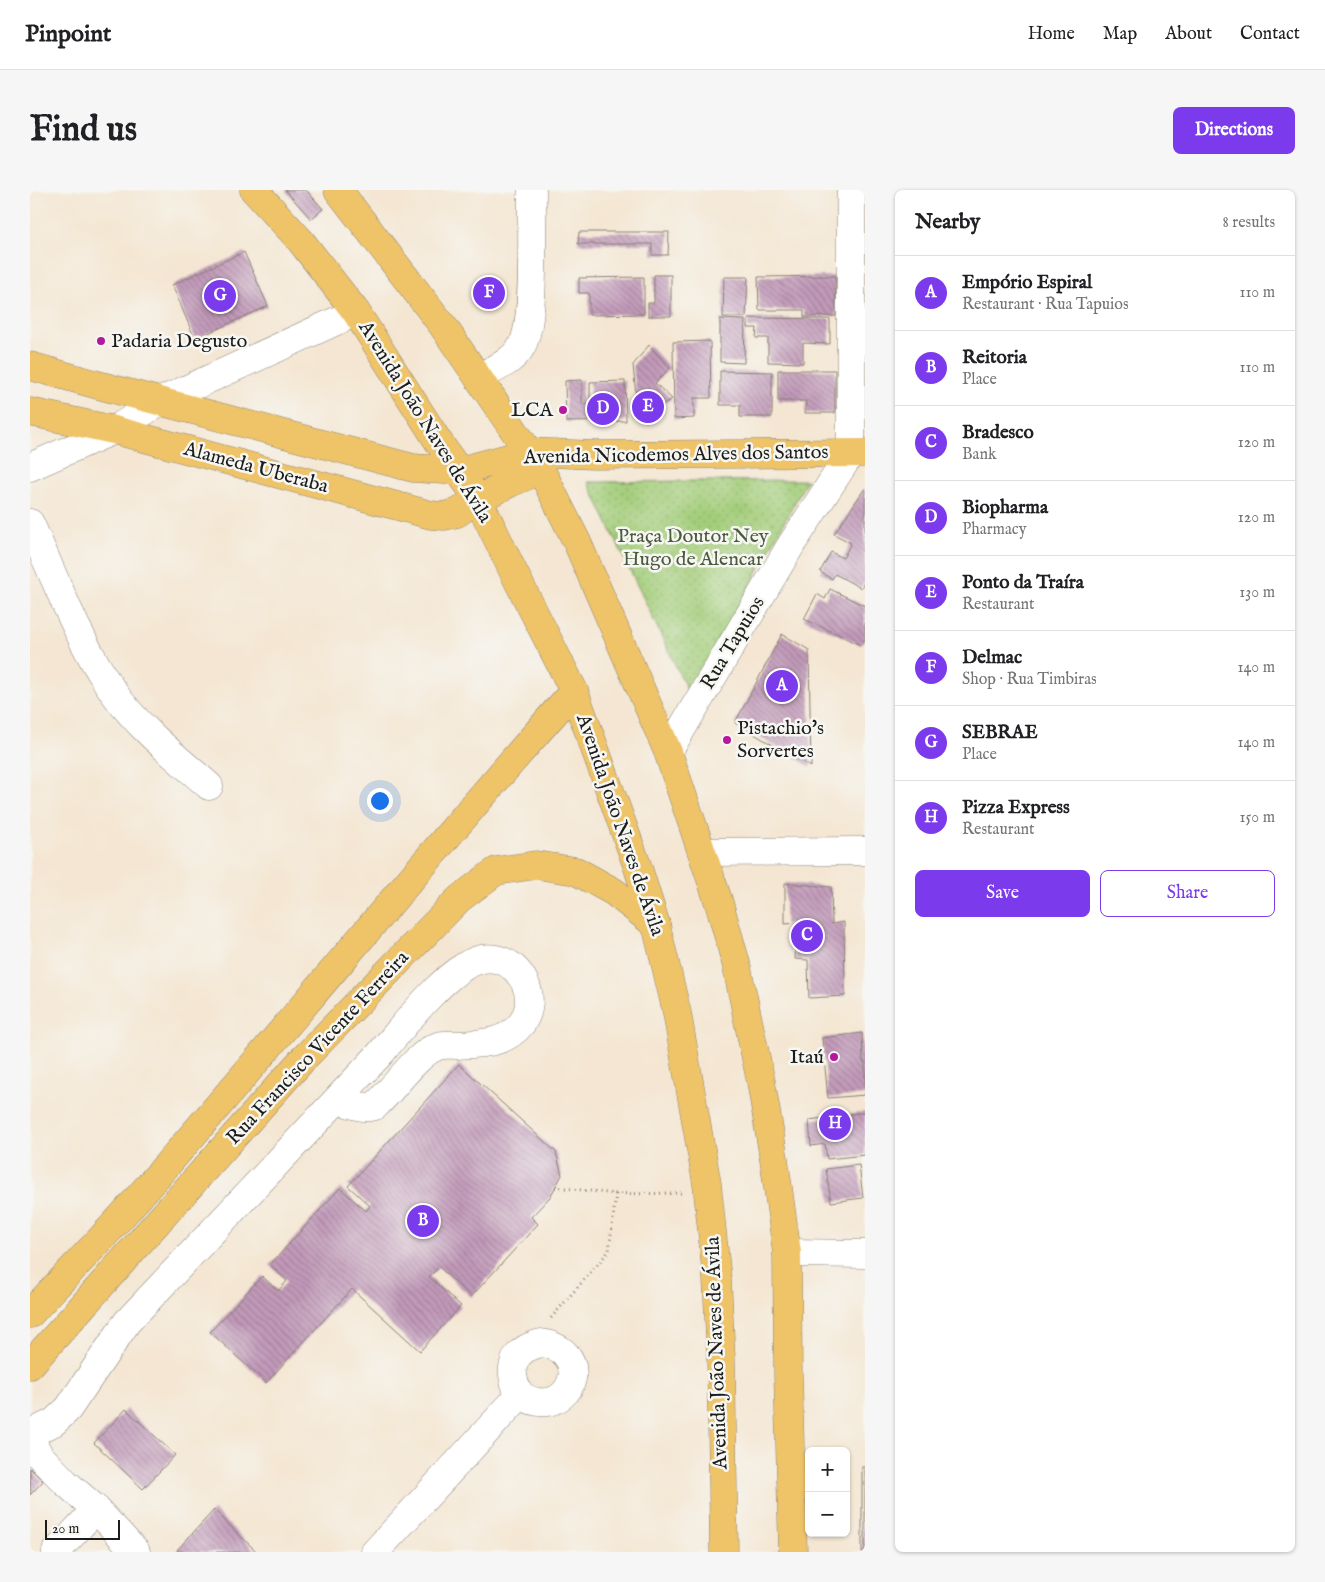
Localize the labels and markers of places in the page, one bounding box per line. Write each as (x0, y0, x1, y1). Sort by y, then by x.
pin: F (473, 274, 505, 312)
pin: G (204, 277, 236, 315)
place label: Padaria Degusto (111, 329, 247, 354)
marker: Padaria Degusto (95, 335, 107, 347)
pin: E (632, 388, 664, 426)
pin: D (587, 390, 619, 428)
place label: LCA (511, 398, 553, 423)
marker: LCA (557, 404, 569, 416)
pin: A (766, 667, 798, 705)
place label: Pistachio's Sorvertes (737, 716, 824, 764)
marker: Pistachio's Sorvertes (721, 734, 733, 746)
pin: C (791, 917, 823, 955)
place label: Itaú (790, 1045, 824, 1070)
marker: Itaú (828, 1051, 840, 1063)
pin: H (819, 1105, 851, 1143)
pin: B (407, 1202, 439, 1240)

